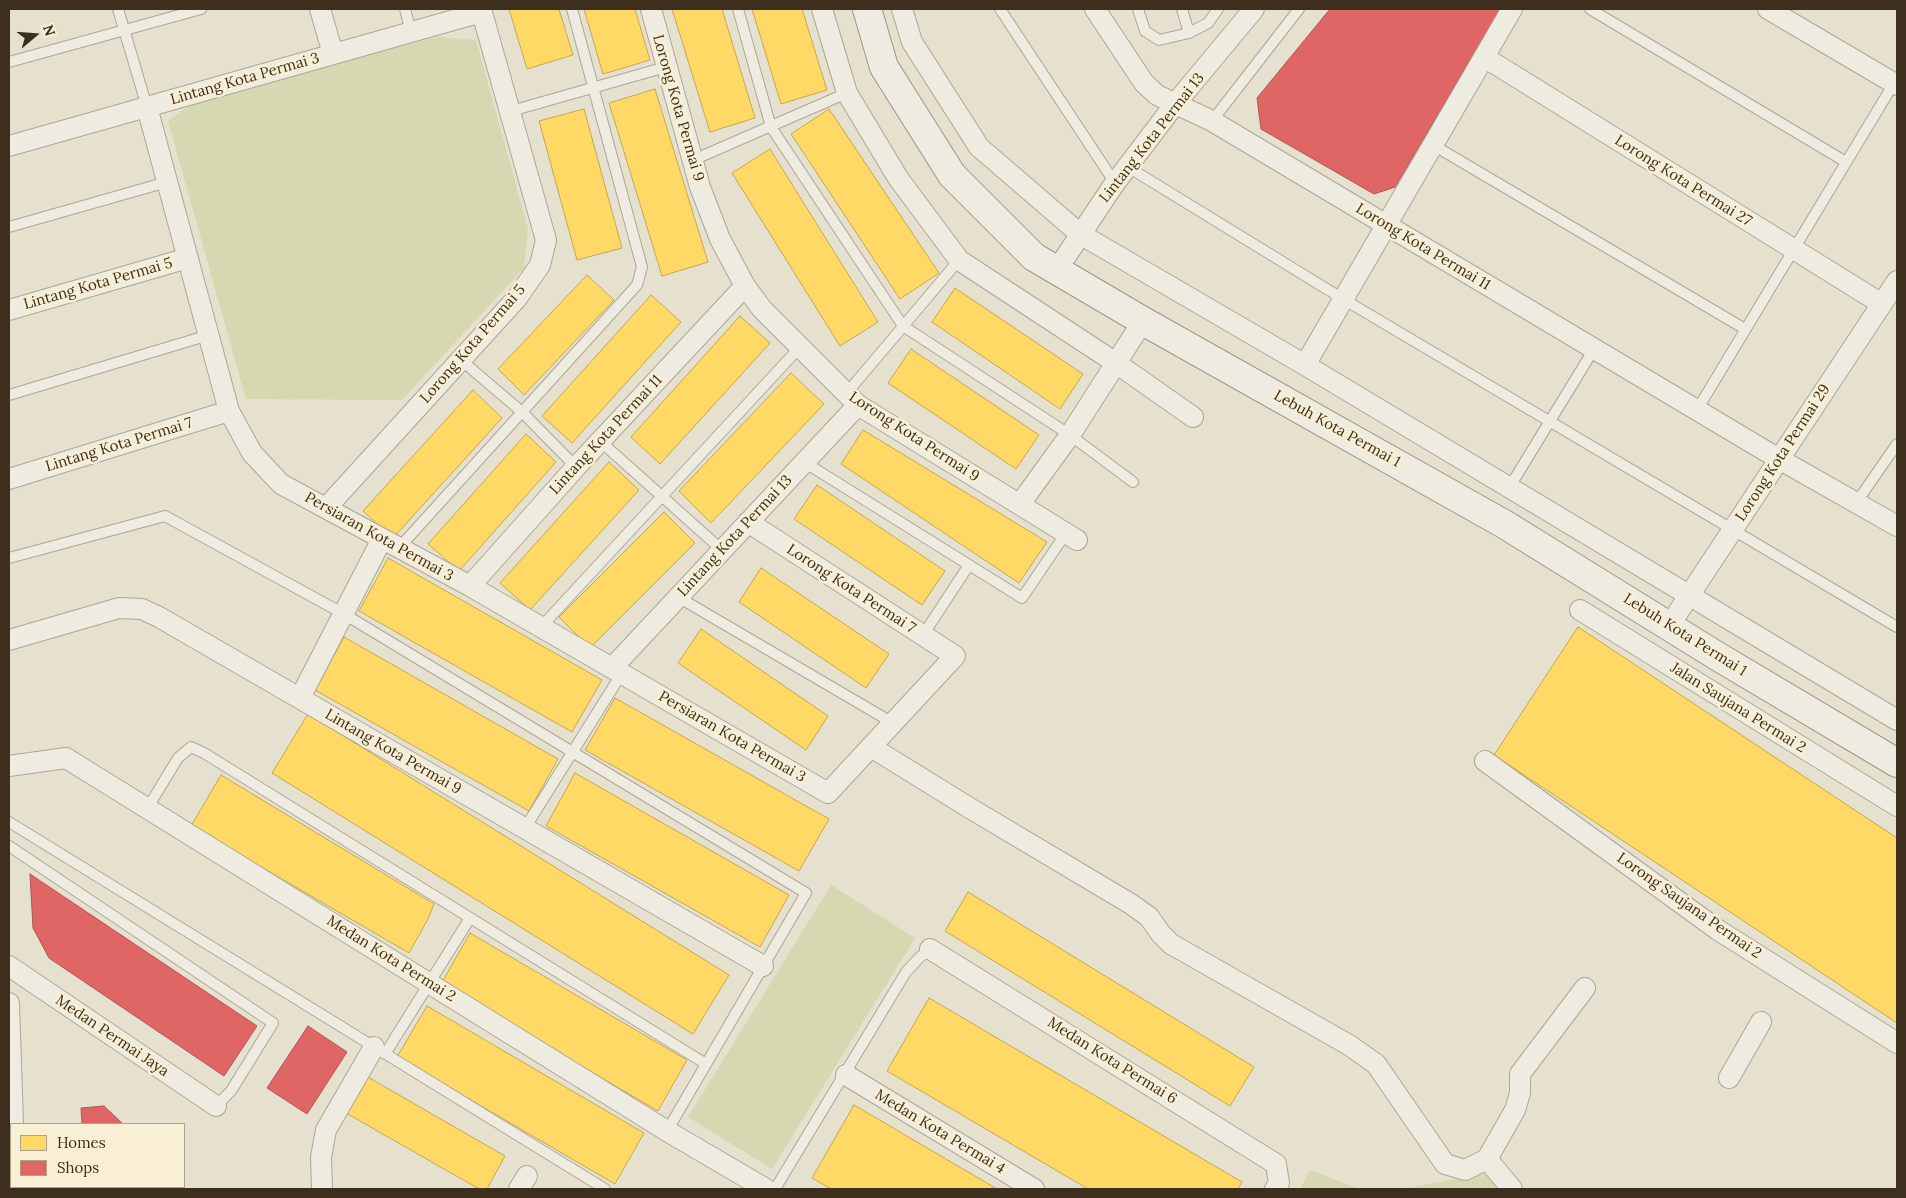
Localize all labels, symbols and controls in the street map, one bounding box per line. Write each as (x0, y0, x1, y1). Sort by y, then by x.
north arrow (10, 10, 60, 60)
text: N (39, 22, 59, 38)
street label: Lorong Kota Permai 9 (648, 33, 708, 183)
street label: Lintang Kota Permai 3 (168, 49, 322, 109)
street label: Lintang Kota Permai 13 (1096, 70, 1208, 206)
street label: Lorong Kota Permai 27 (1611, 131, 1755, 231)
street label: Lorong Kota Permai 11 (1352, 200, 1494, 294)
street label: Lintang Kota Permai 5 (21, 254, 175, 314)
street label: Lorong Kota Permai 5 (417, 281, 529, 407)
street label: Lintang Kota Permai 11 (546, 372, 666, 498)
street label: Lorong Kota Permai 29 (1732, 381, 1834, 525)
street label: Lebuh Kota Permai 1 (1271, 387, 1403, 471)
street label: Lorong Kota Permai 9 (845, 388, 983, 486)
street label: Lintang Kota Permai 7 (43, 414, 195, 476)
street label: Lintang Kota Permai 13 (674, 471, 796, 601)
street label: Persiaran Kota Permai 3 (302, 489, 456, 585)
street label: Lorong Kota Permai 7 (783, 541, 919, 637)
street label: Lebuh Kota Permai 1 (1620, 590, 1750, 680)
street label: Jalan Saujana Permai 2 (1667, 659, 1809, 757)
street label: Persiaran Kota Permai 3 (655, 687, 809, 787)
street label: Lintang Kota Permai 9 (322, 706, 464, 798)
street label: Lorong Saujana Permai 2 (1613, 849, 1765, 963)
street label: Medan Kota Permai 2 (323, 912, 459, 1006)
street label: Medan Permai Jaya (52, 991, 172, 1081)
street label: Medan Kota Permai 6 (1044, 1014, 1180, 1108)
street label: Medan Kota Permai 4 (872, 1086, 1008, 1178)
legend (10, 1123, 185, 1188)
text: Homes (57, 1133, 106, 1152)
text: Shops (57, 1158, 99, 1177)

